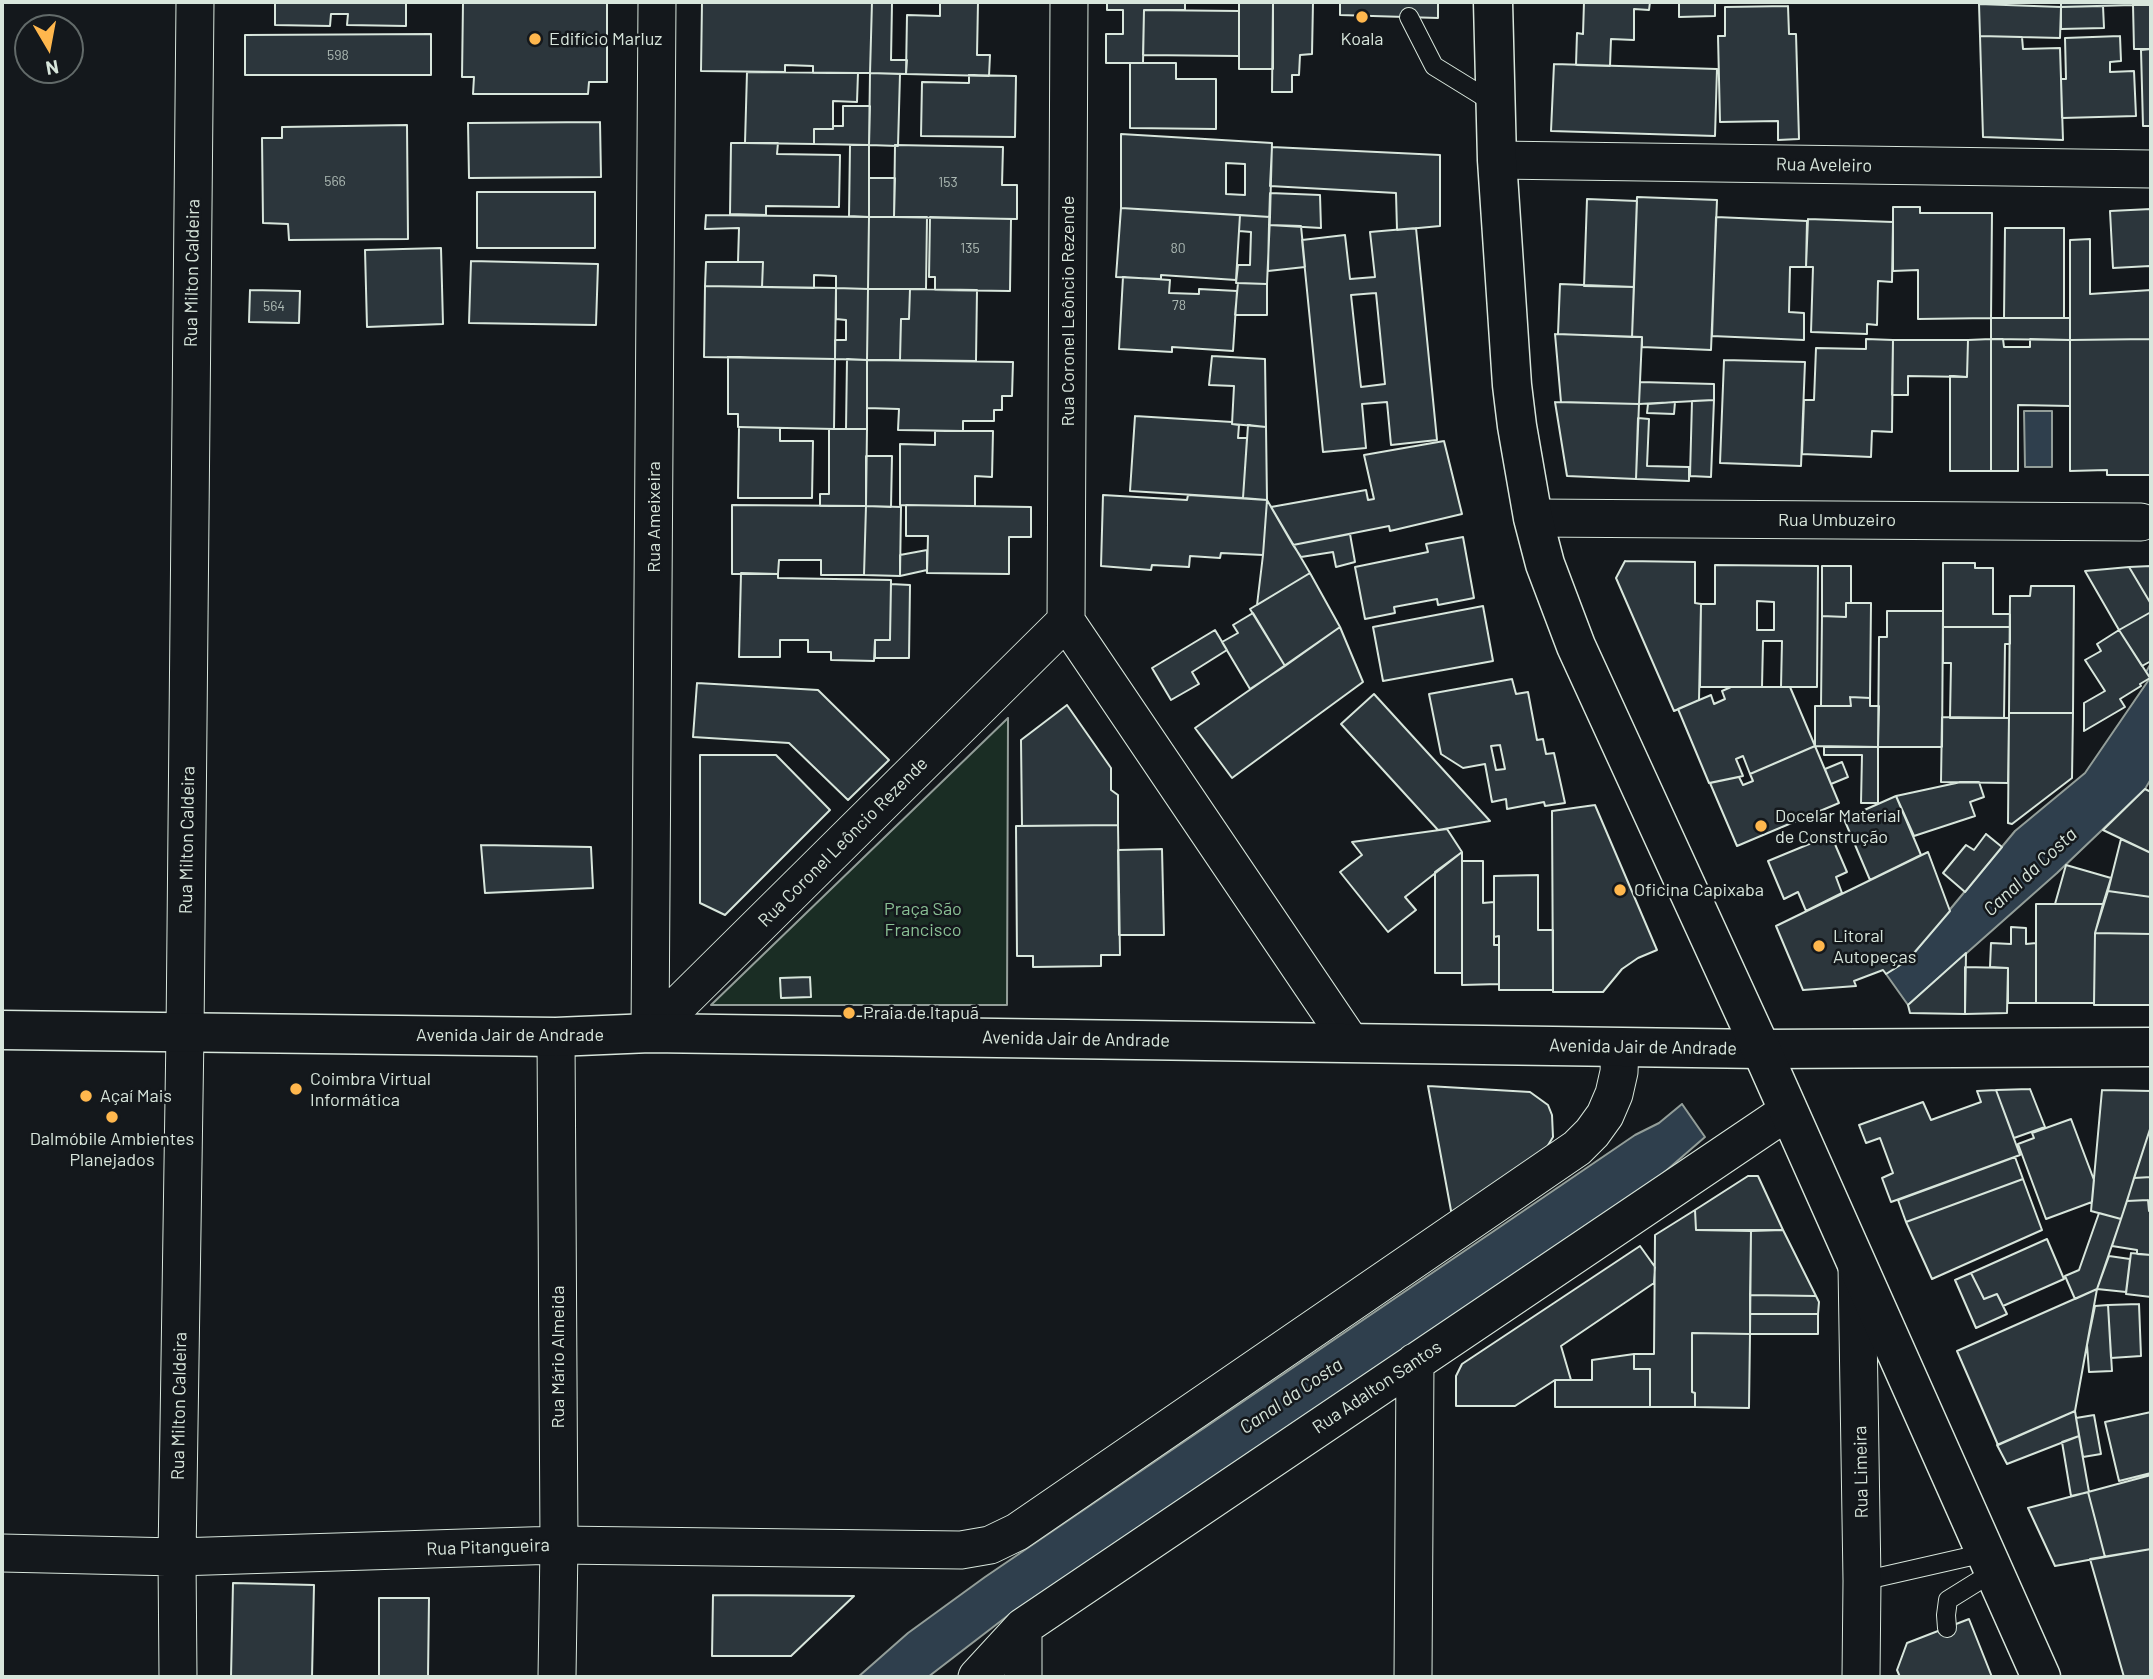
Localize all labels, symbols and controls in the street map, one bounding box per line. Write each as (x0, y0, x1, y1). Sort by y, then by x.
marker: Koala (1354, 9, 1370, 25)
north arrow (14, 14, 84, 84)
place label: Edifício Marluz (549, 28, 662, 50)
place label: Koala (1340, 28, 1384, 50)
marker: Edifício Marluz (527, 31, 543, 47)
house number: 598 (327, 47, 349, 63)
text: N (44, 56, 61, 81)
street label: Rua Aveleiro (1776, 153, 1872, 177)
house number: 566 (324, 173, 346, 189)
house number: 153 (938, 174, 958, 190)
street label: Rua Coronel Leôncio Rezende (1057, 196, 1079, 426)
street label: Rua Milton Caldeira (180, 199, 204, 347)
house number: 135 (960, 240, 980, 256)
house number: 80 (1170, 240, 1186, 256)
house number: 78 (1172, 297, 1186, 313)
house number: 564 (263, 298, 285, 314)
street label: Rua Ameixeira (643, 461, 665, 573)
street label: Rua Umbuzeiro (1778, 509, 1896, 531)
street label: Rua Coronel Leôncio Rezende (754, 753, 932, 931)
street label: Rua Milton Caldeira (175, 766, 199, 914)
place label: Docelar Material de Construção (1775, 805, 1901, 848)
marker: Docelar Material de Construção (1753, 818, 1769, 834)
water label: Canal da Costa (1979, 823, 2081, 921)
place label: Oficina Capixaba (1634, 879, 1764, 901)
marker: Oficina Capixaba (1612, 882, 1628, 898)
park label: Praça São Francisco (884, 898, 962, 940)
place label: Litoral Autopeças (1833, 925, 1916, 968)
marker: Litoral Autopeças (1811, 938, 1827, 954)
place label: Praia de Itapuã (863, 1002, 979, 1024)
marker: Praia de Itapuã (841, 1005, 857, 1021)
street label: Avenida Jair de Andrade (416, 1024, 604, 1046)
street label: Avenida Jair de Andrade (982, 1027, 1170, 1051)
street label: Avenida Jair de Andrade (1549, 1035, 1737, 1059)
place label: Coimbra Virtual Informática (310, 1068, 431, 1110)
marker: Coimbra Virtual Informática (288, 1081, 304, 1097)
place label: Açaí Mais (100, 1085, 172, 1107)
marker: Açaí Mais (78, 1088, 94, 1104)
marker: Dalmóbile Ambientes Planejados (104, 1109, 120, 1125)
place label: Dalmóbile Ambientes Planejados (30, 1128, 194, 1170)
street label: Rua Mário Almeida (547, 1285, 569, 1429)
street label: Rua Milton Caldeira (167, 1332, 191, 1480)
street label: Rua Adalton Santos (1308, 1336, 1446, 1438)
water label: Canal da Costa (1235, 1353, 1347, 1439)
street label: Rua Limeira (1849, 1425, 1873, 1519)
street label: Rua Pitangueira (426, 1534, 550, 1560)

